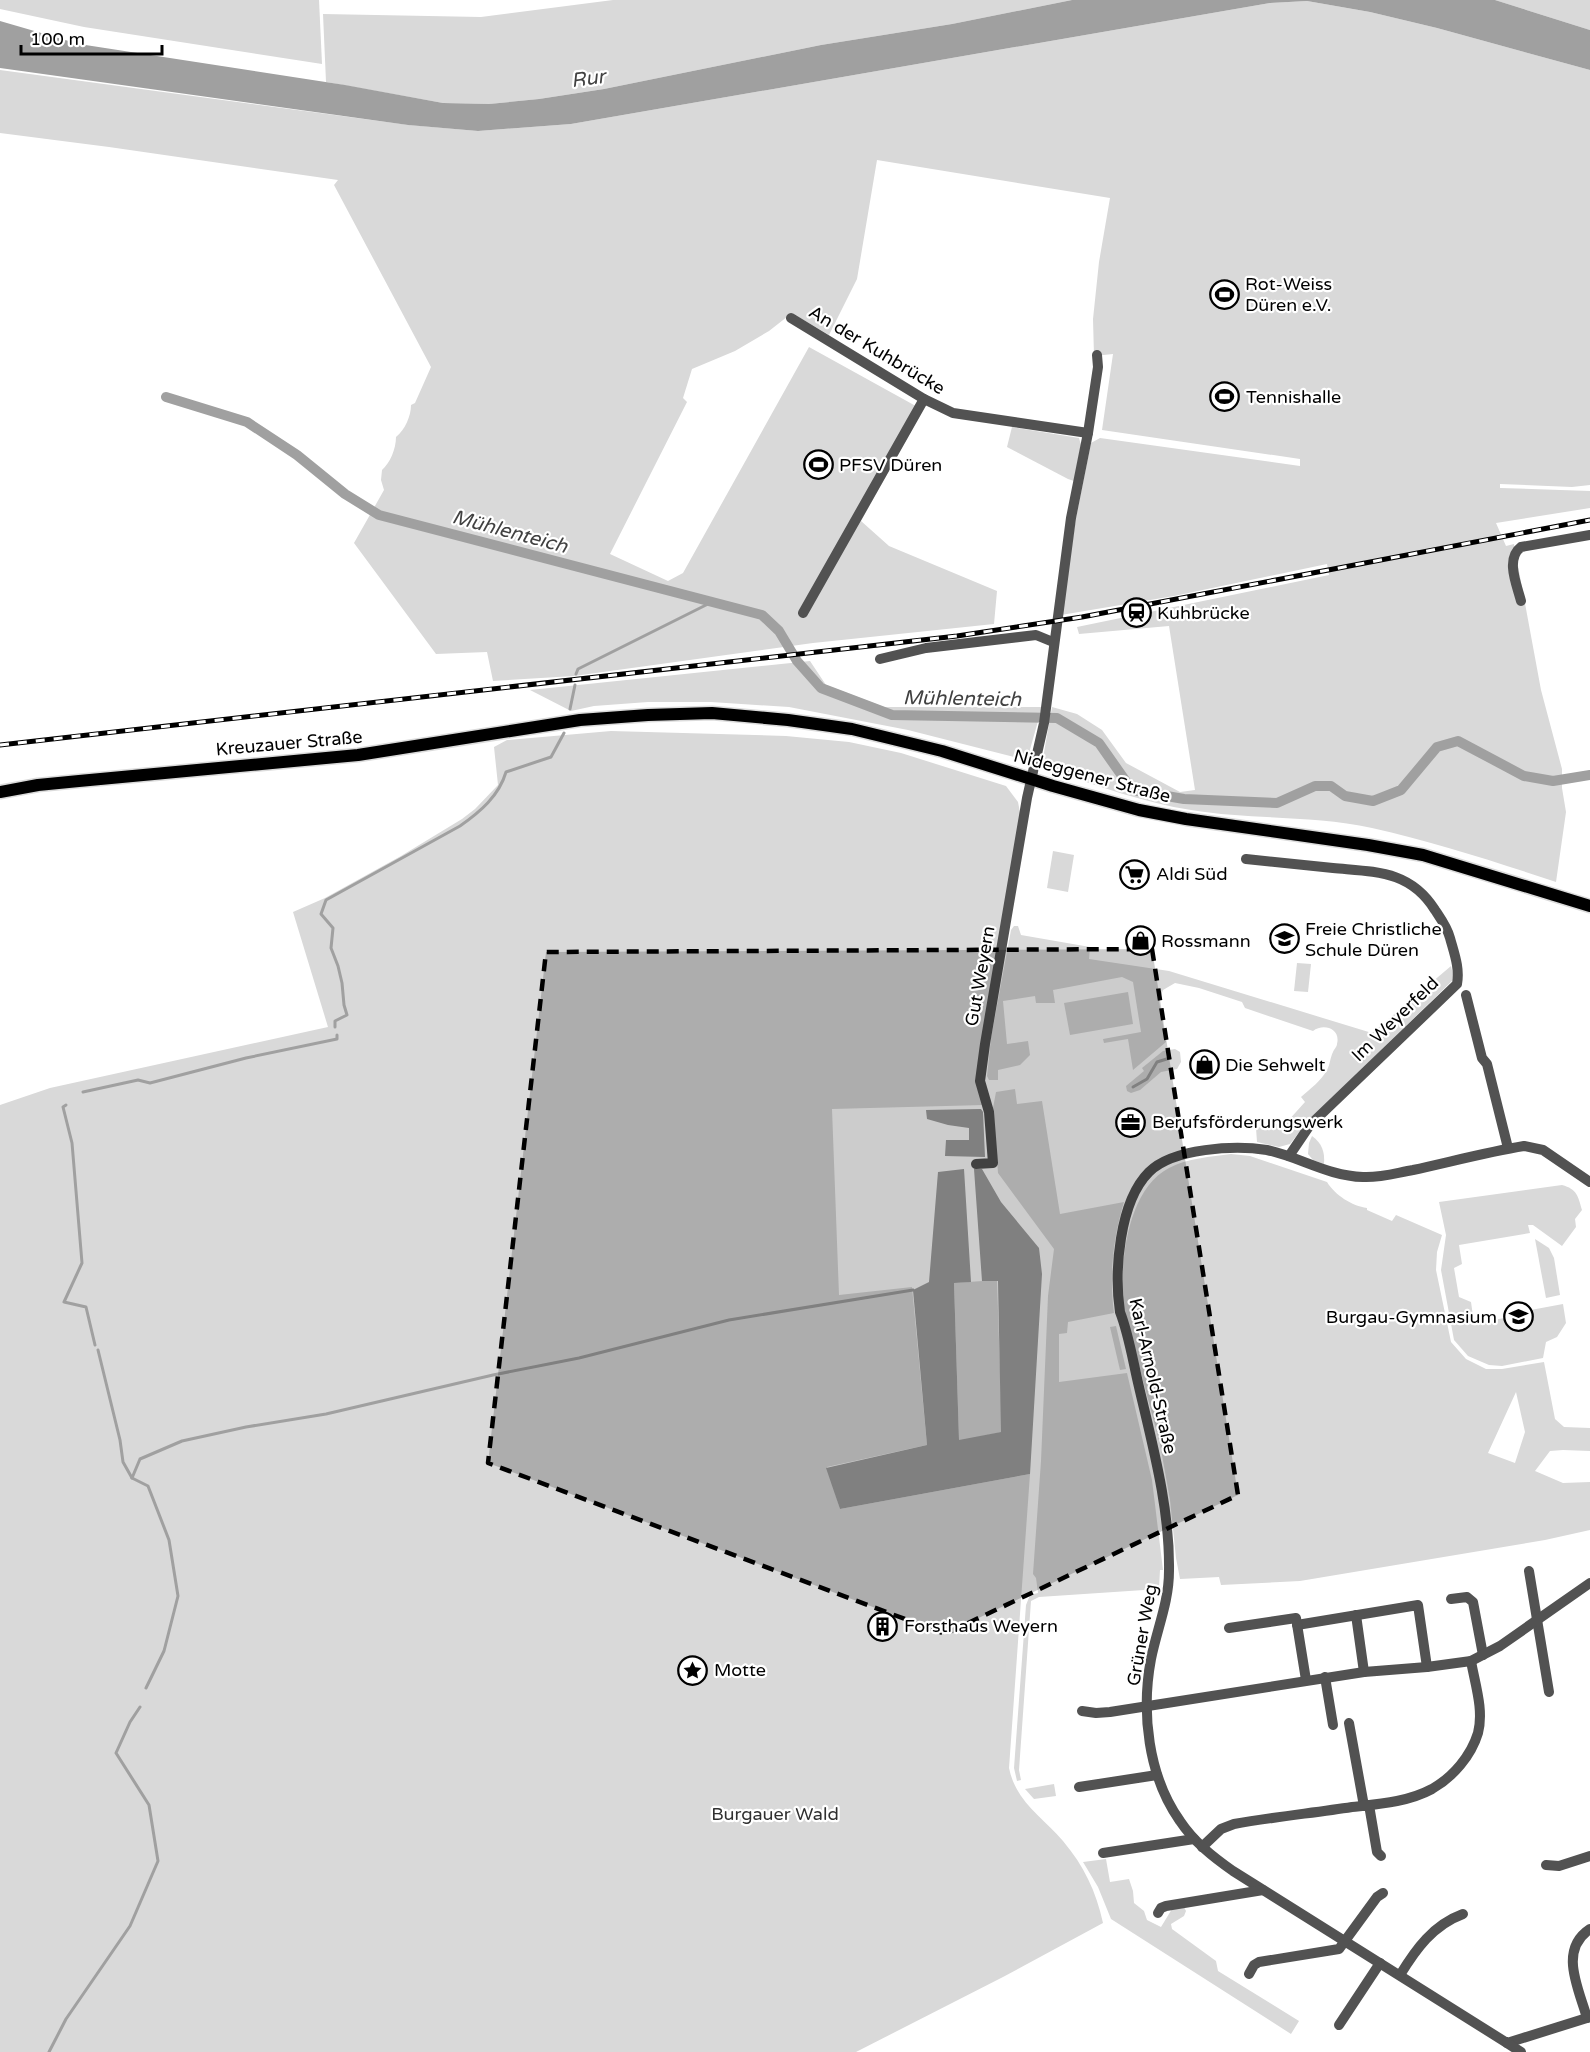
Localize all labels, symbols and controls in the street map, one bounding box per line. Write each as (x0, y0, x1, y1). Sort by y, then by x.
scale bar (21, 18, 162, 56)
text: 100 m (30, 28, 85, 50)
water label: Rur (570, 64, 609, 93)
place label: Rot-Weiss Düren e.V. (1245, 273, 1332, 316)
sports icon: Rot-Weiss Düren e.V. (1208, 278, 1240, 310)
street label: An der Kuhbrücke (805, 301, 949, 399)
sports icon: Tennishalle (1209, 381, 1241, 413)
place label: Tennishalle (1246, 386, 1341, 408)
sports icon: PFSV Düren (802, 449, 834, 481)
place label: PFSV Düren (839, 454, 942, 476)
water label: Mühlenteich (449, 505, 571, 559)
station icon: Kuhbrücke (1120, 597, 1152, 629)
place label: Kuhbrücke (1157, 602, 1250, 624)
water label: Mühlenteich (903, 686, 1022, 712)
street label: Kreuzauer Straße (215, 726, 363, 760)
street label: Nideggener Straße (1011, 744, 1173, 808)
supermarket icon: Aldi Süd (1119, 858, 1151, 890)
place label: Aldi Süd (1156, 863, 1228, 885)
place label: Freie Christliche Schule Düren (1305, 918, 1442, 961)
school or university icon: Freie Christliche Schule Düren (1268, 923, 1300, 955)
street label: Gut Weyern (960, 924, 1000, 1028)
shop icon: Rossmann (1124, 925, 1156, 957)
place label: Rossmann (1161, 930, 1251, 952)
street label: Im Weyerfeld (1347, 972, 1443, 1066)
shop icon: Die Sehwelt (1188, 1049, 1220, 1081)
place label: Die Sehwelt (1225, 1054, 1326, 1076)
office icon: Berufsförderungswerk (1115, 1106, 1147, 1138)
place label: Berufsförderungswerk (1152, 1111, 1343, 1133)
street label: Karl-Arnold-Straße (1124, 1296, 1182, 1456)
school or university icon: Burgau-Gymnasium (1502, 1301, 1534, 1333)
place label: Burgau-Gymnasium (1326, 1306, 1497, 1328)
street label: Grüner Weg (1122, 1582, 1162, 1688)
building icon: Forsthaus Weyern (867, 1610, 899, 1642)
place label: Forsthaus Weyern (904, 1615, 1058, 1637)
place icon: Motte (677, 1654, 709, 1686)
place label: Motte (714, 1659, 766, 1681)
park label: Burgauer Wald (711, 1803, 839, 1825)

